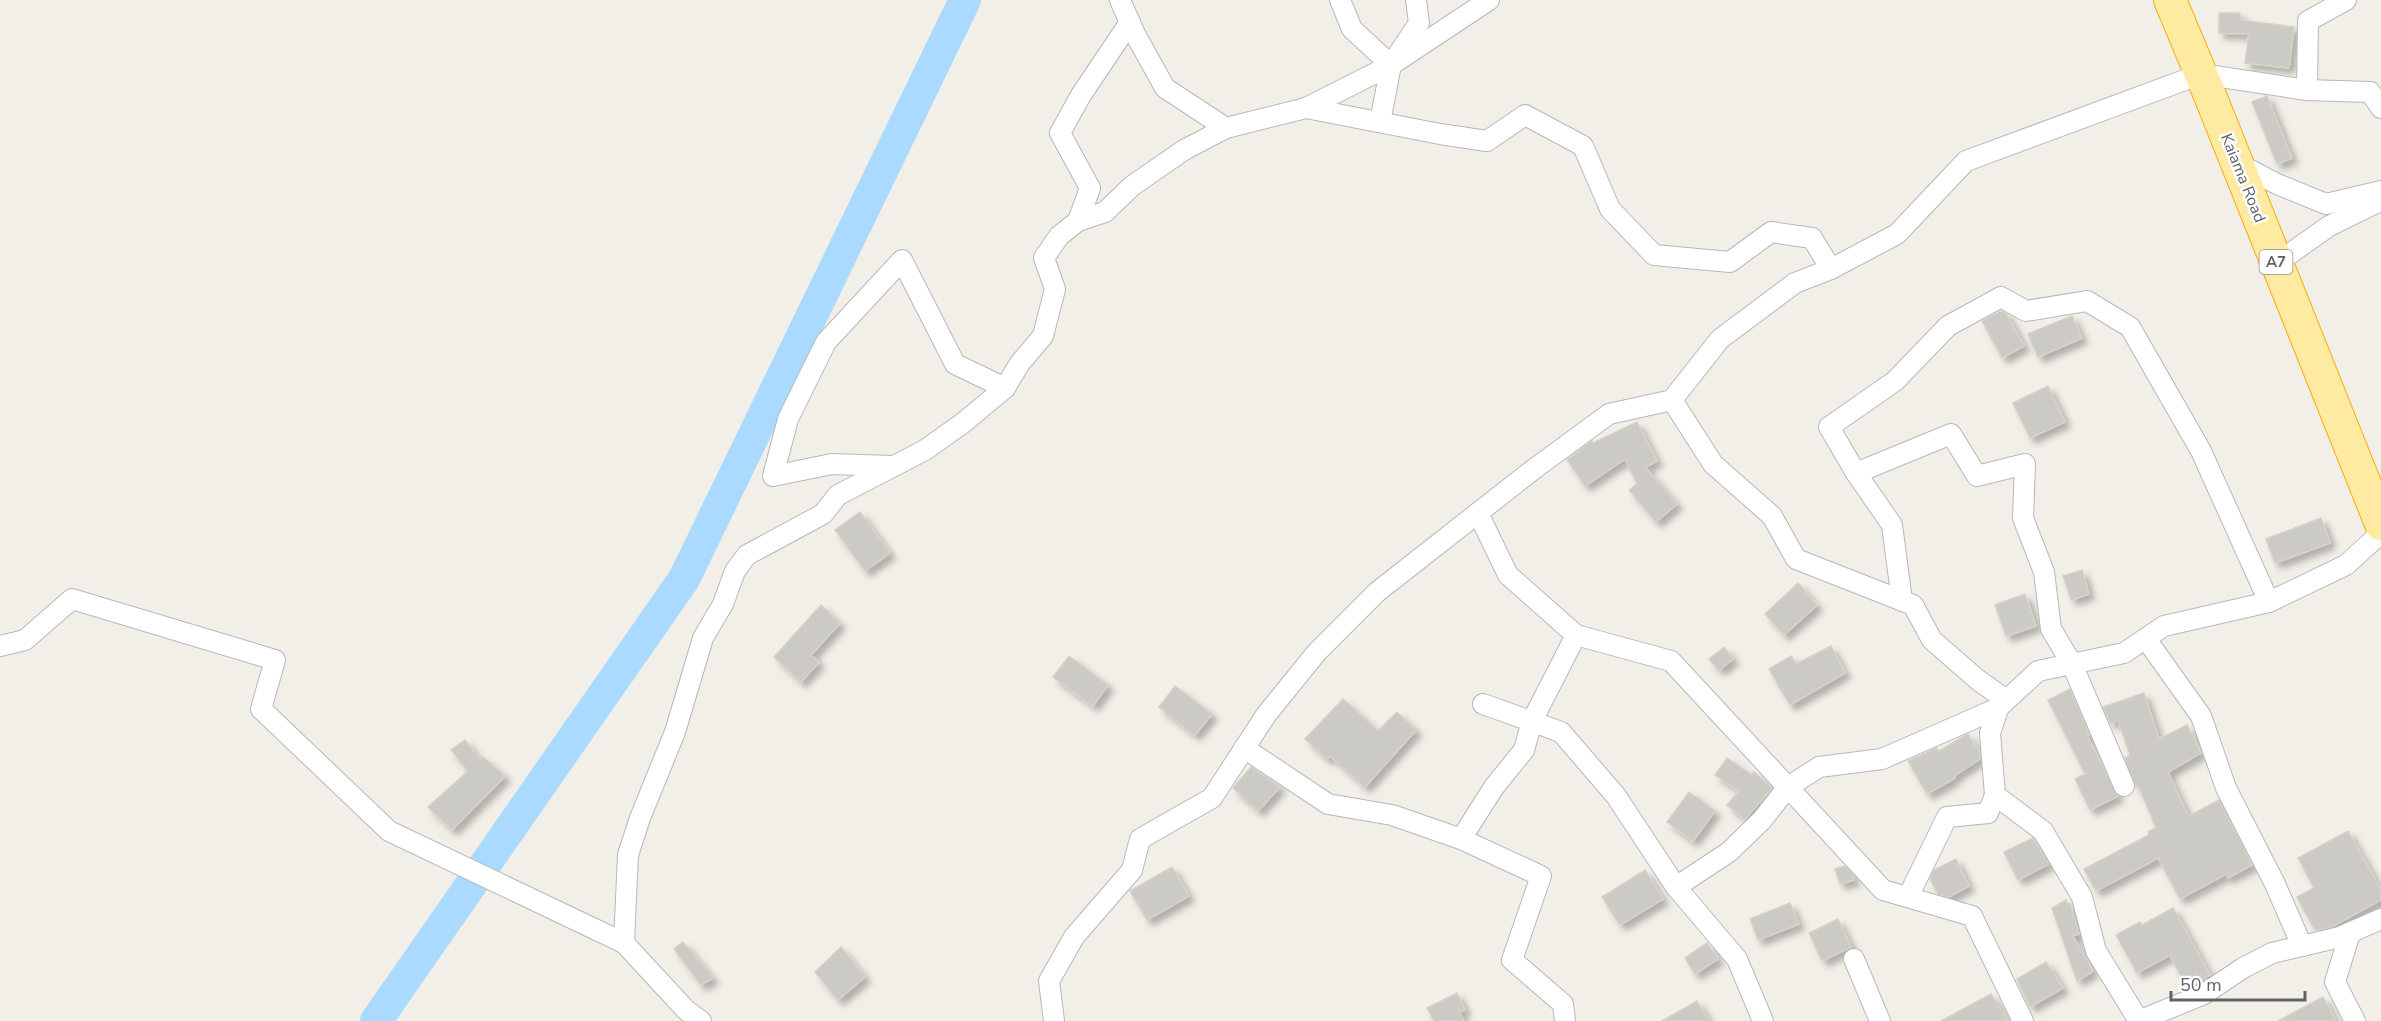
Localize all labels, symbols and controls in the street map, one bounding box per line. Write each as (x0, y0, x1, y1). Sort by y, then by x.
street label: Kaiama Road (2215, 130, 2271, 226)
road number: A7 (2260, 250, 2292, 274)
scale bar (2171, 964, 2304, 1002)
text: 50 m (2180, 973, 2222, 997)

